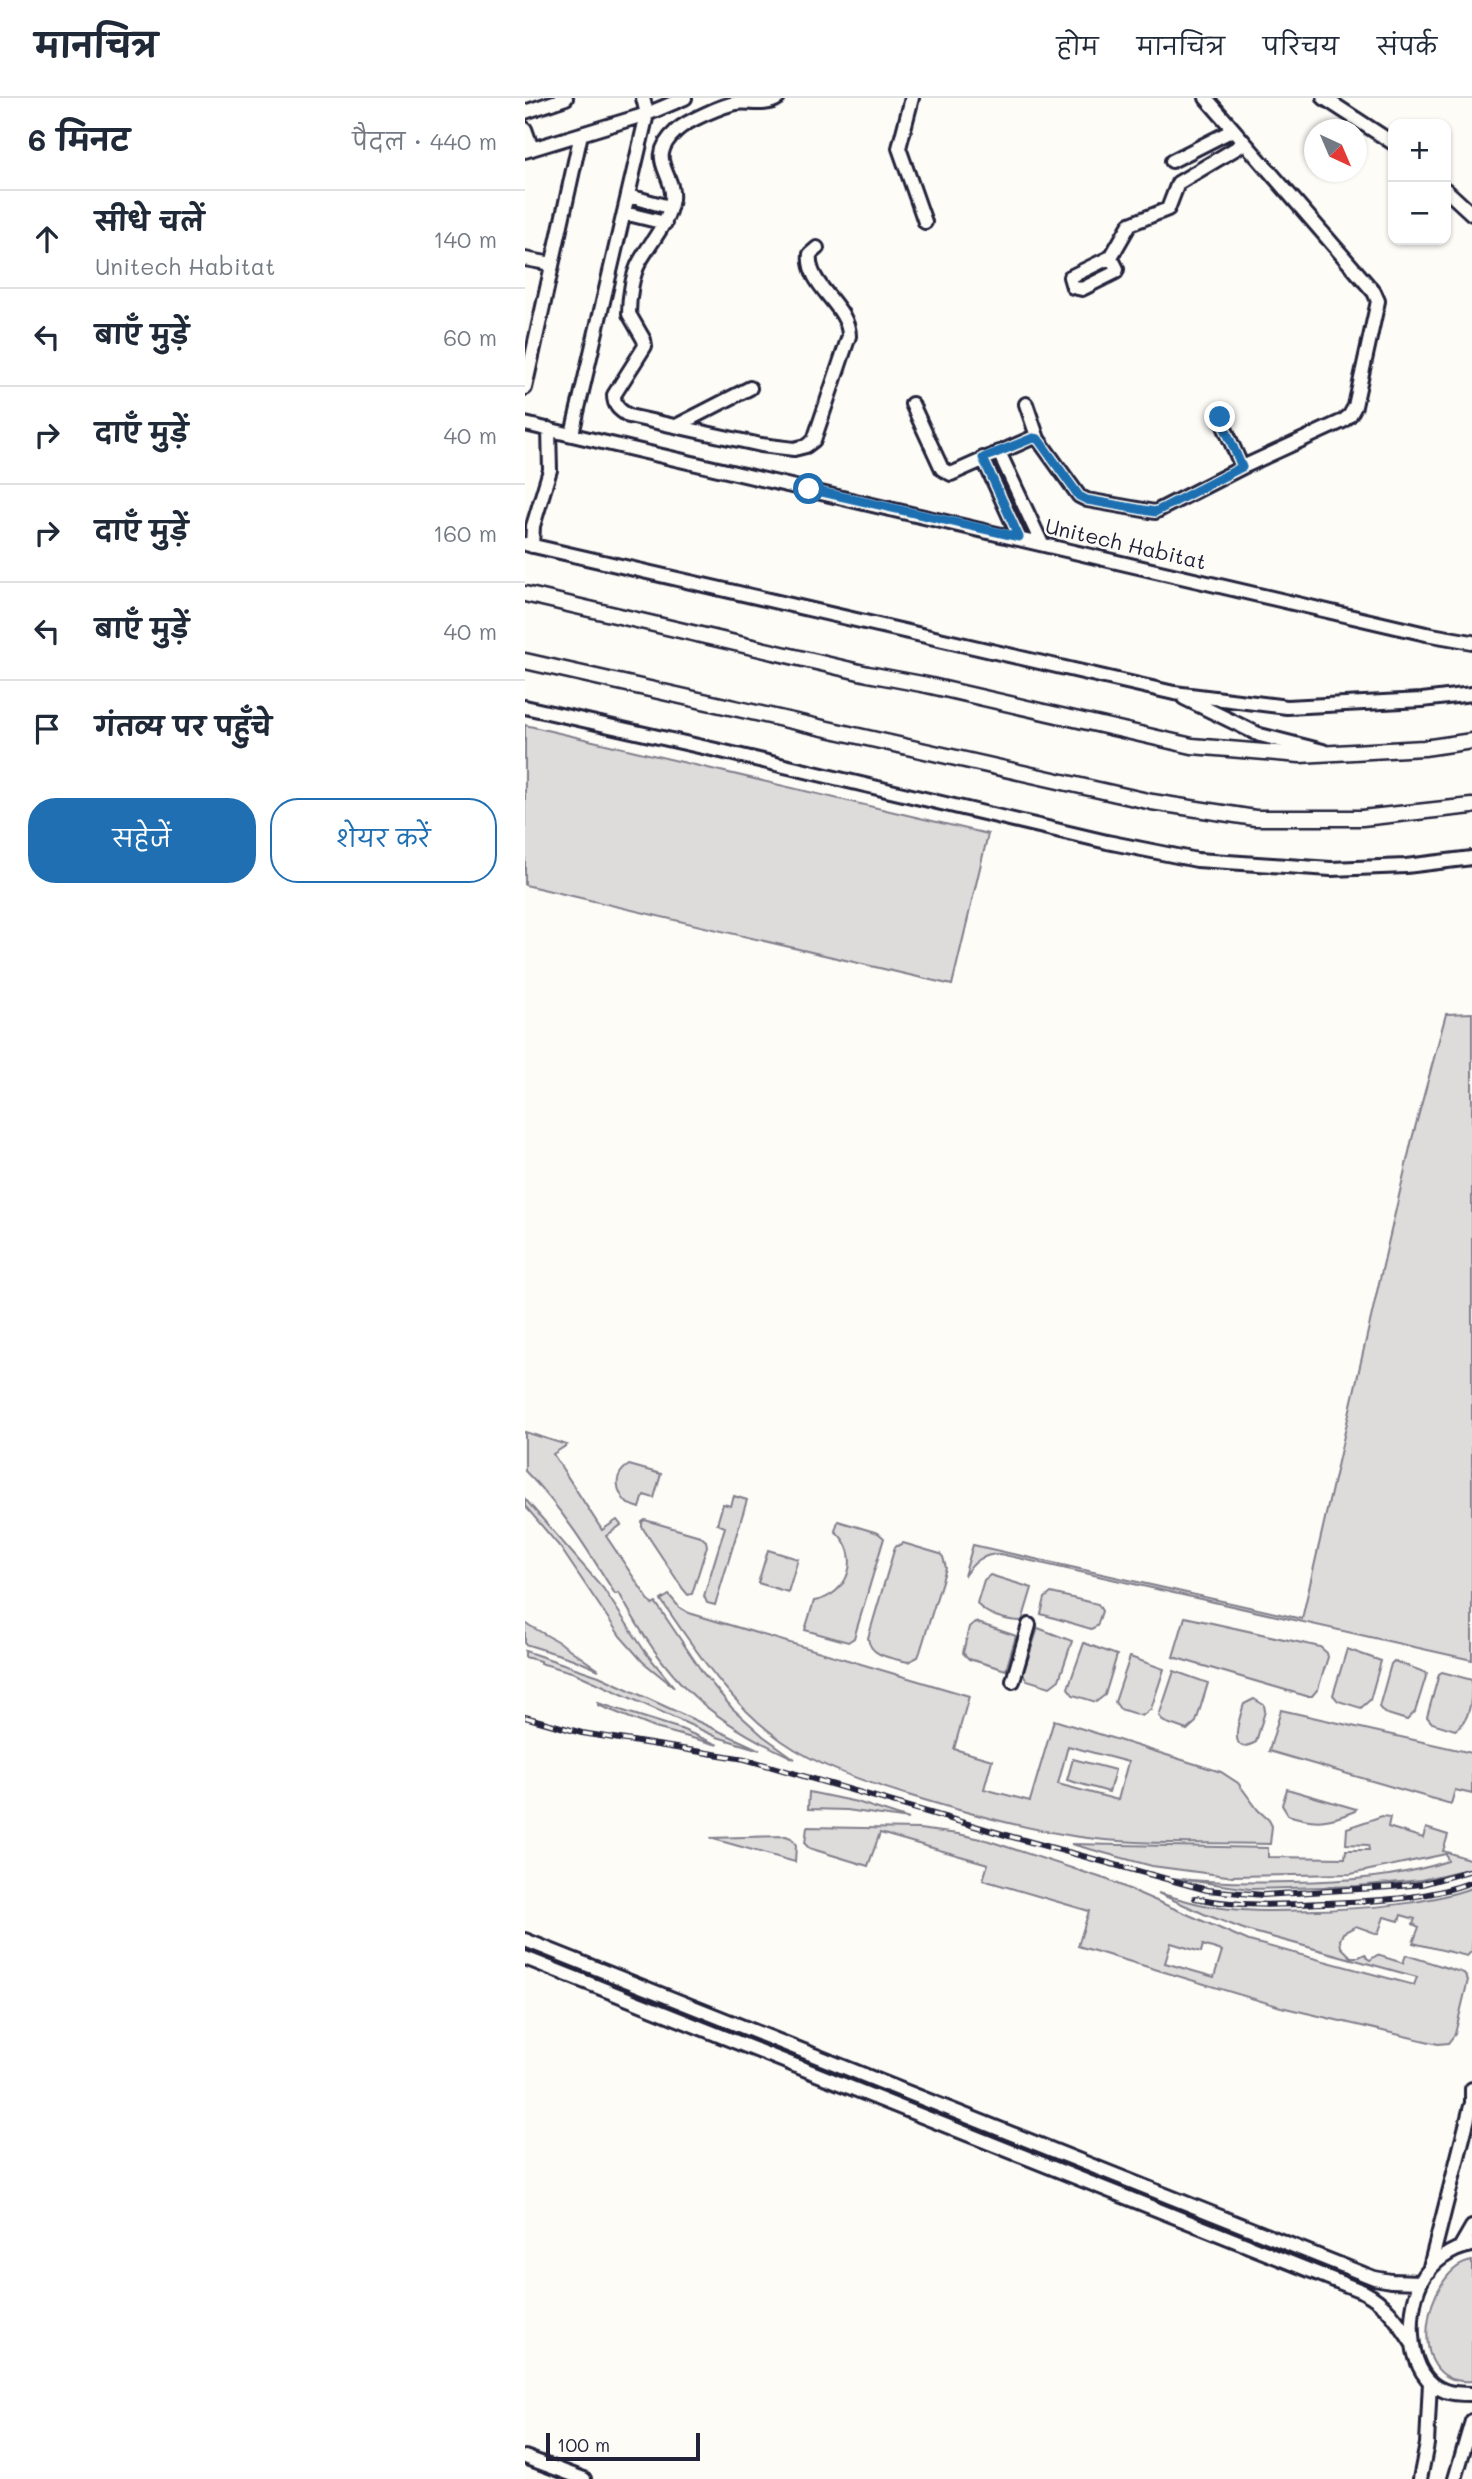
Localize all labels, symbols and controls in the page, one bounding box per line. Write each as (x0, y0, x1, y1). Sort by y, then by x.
text: मानचित्र (35, 22, 158, 65)
text: होम (1056, 30, 1099, 61)
text: मानचित्र (1137, 30, 1225, 61)
text: परिचय (1263, 30, 1339, 61)
text: संपर्क (1377, 30, 1437, 61)
text: 6 मिनट (28, 119, 130, 159)
north arrow (1304, 119, 1367, 182)
map controls (1388, 119, 1451, 245)
button: + (1388, 119, 1451, 182)
text: पैदल · 440 m (352, 126, 497, 156)
button: − (1388, 182, 1451, 245)
text: सीधे चलें (95, 204, 204, 238)
icon: ahead (28, 220, 66, 258)
text: 140 m (433, 224, 497, 254)
text: Unitech Habitat (95, 251, 275, 281)
text: बाएँ मुड़ें (95, 317, 189, 351)
icon: left (28, 318, 66, 356)
text: 60 m (443, 322, 497, 352)
route end (1204, 401, 1235, 432)
text: दाएँ मुड़ें (95, 415, 188, 449)
icon: right (28, 416, 66, 454)
text: 40 m (444, 420, 497, 450)
route start (793, 473, 824, 504)
street label: Unitech Habitat (1043, 511, 1209, 575)
text: दाएँ मुड़ें (95, 513, 188, 547)
icon: right (28, 514, 66, 552)
text: 160 m (433, 518, 497, 548)
text: बाएँ मुड़ें (95, 611, 189, 645)
icon: left (28, 612, 66, 650)
text: 40 m (444, 616, 497, 646)
text: गंतव्य पर पहुँचे (95, 709, 272, 743)
icon: arrive (28, 710, 66, 748)
button: सहेजें (28, 798, 256, 883)
button: शेयर करें (270, 798, 497, 883)
scale bar (546, 2430, 700, 2462)
text: 100 m (557, 2432, 610, 2457)

